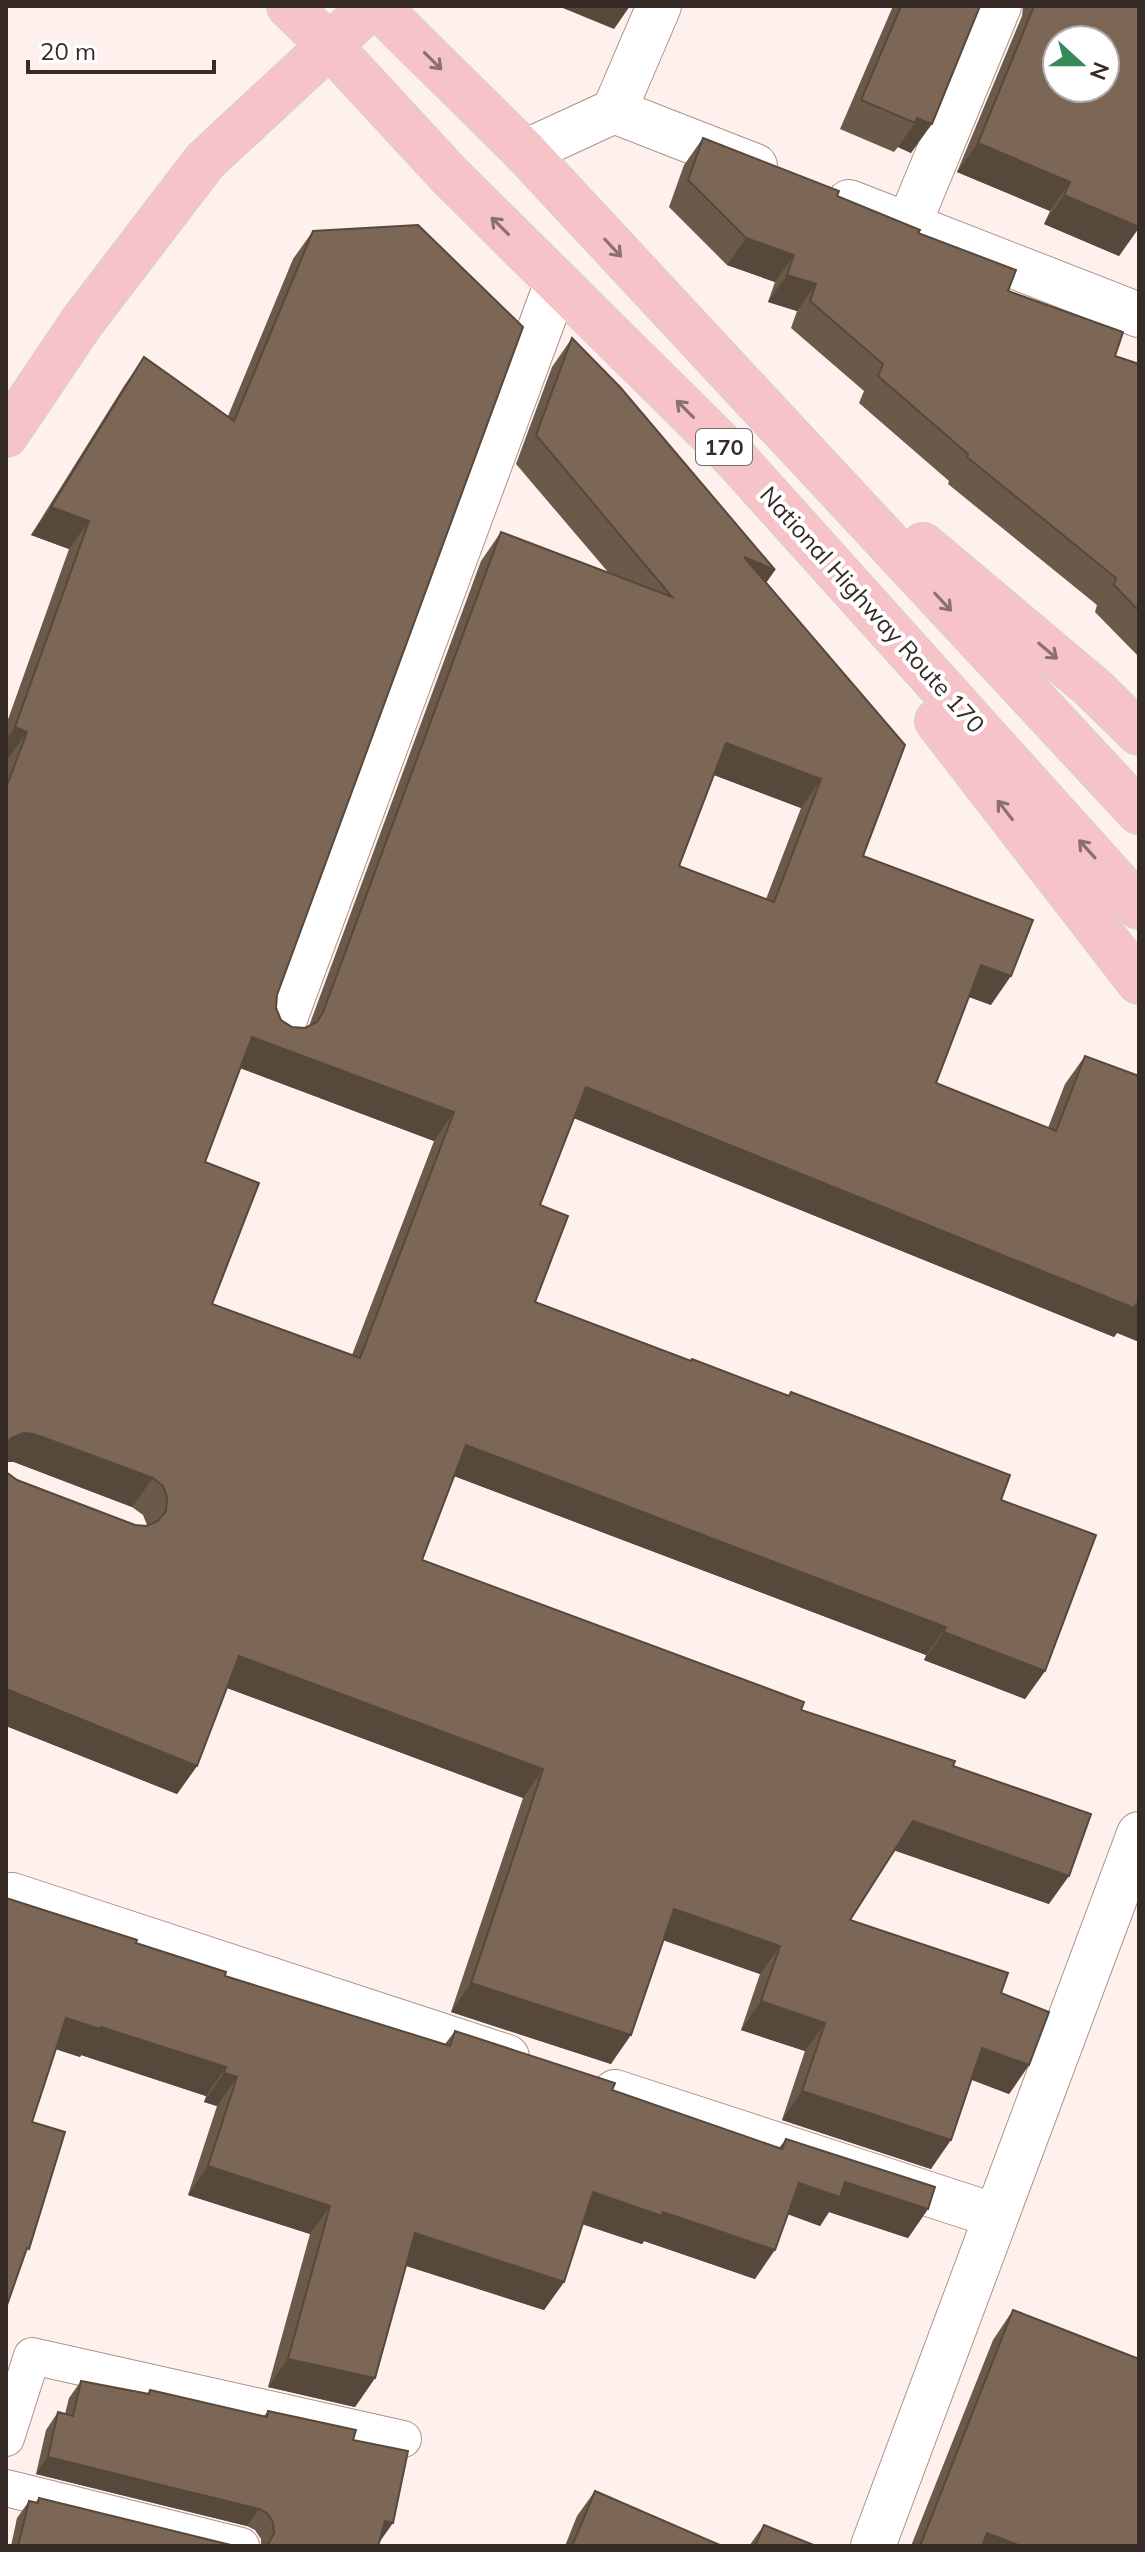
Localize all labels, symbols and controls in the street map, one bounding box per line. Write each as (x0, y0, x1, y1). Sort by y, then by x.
scale bar (28, 24, 214, 74)
north arrow (1041, 24, 1121, 104)
text: 20 m (40, 36, 96, 66)
one-way arrow (423, 51, 442, 70)
text: N (1084, 58, 1116, 84)
one-way arrow (490, 216, 510, 235)
one-way arrow (604, 238, 623, 258)
one-way arrow (676, 400, 695, 419)
road number: 170 (696, 429, 752, 465)
street label: National Highway Route 170 (754, 480, 992, 739)
one-way arrow (934, 592, 953, 612)
one-way arrow (1037, 642, 1058, 660)
one-way arrow (996, 800, 1013, 821)
one-way arrow (1078, 839, 1096, 859)

